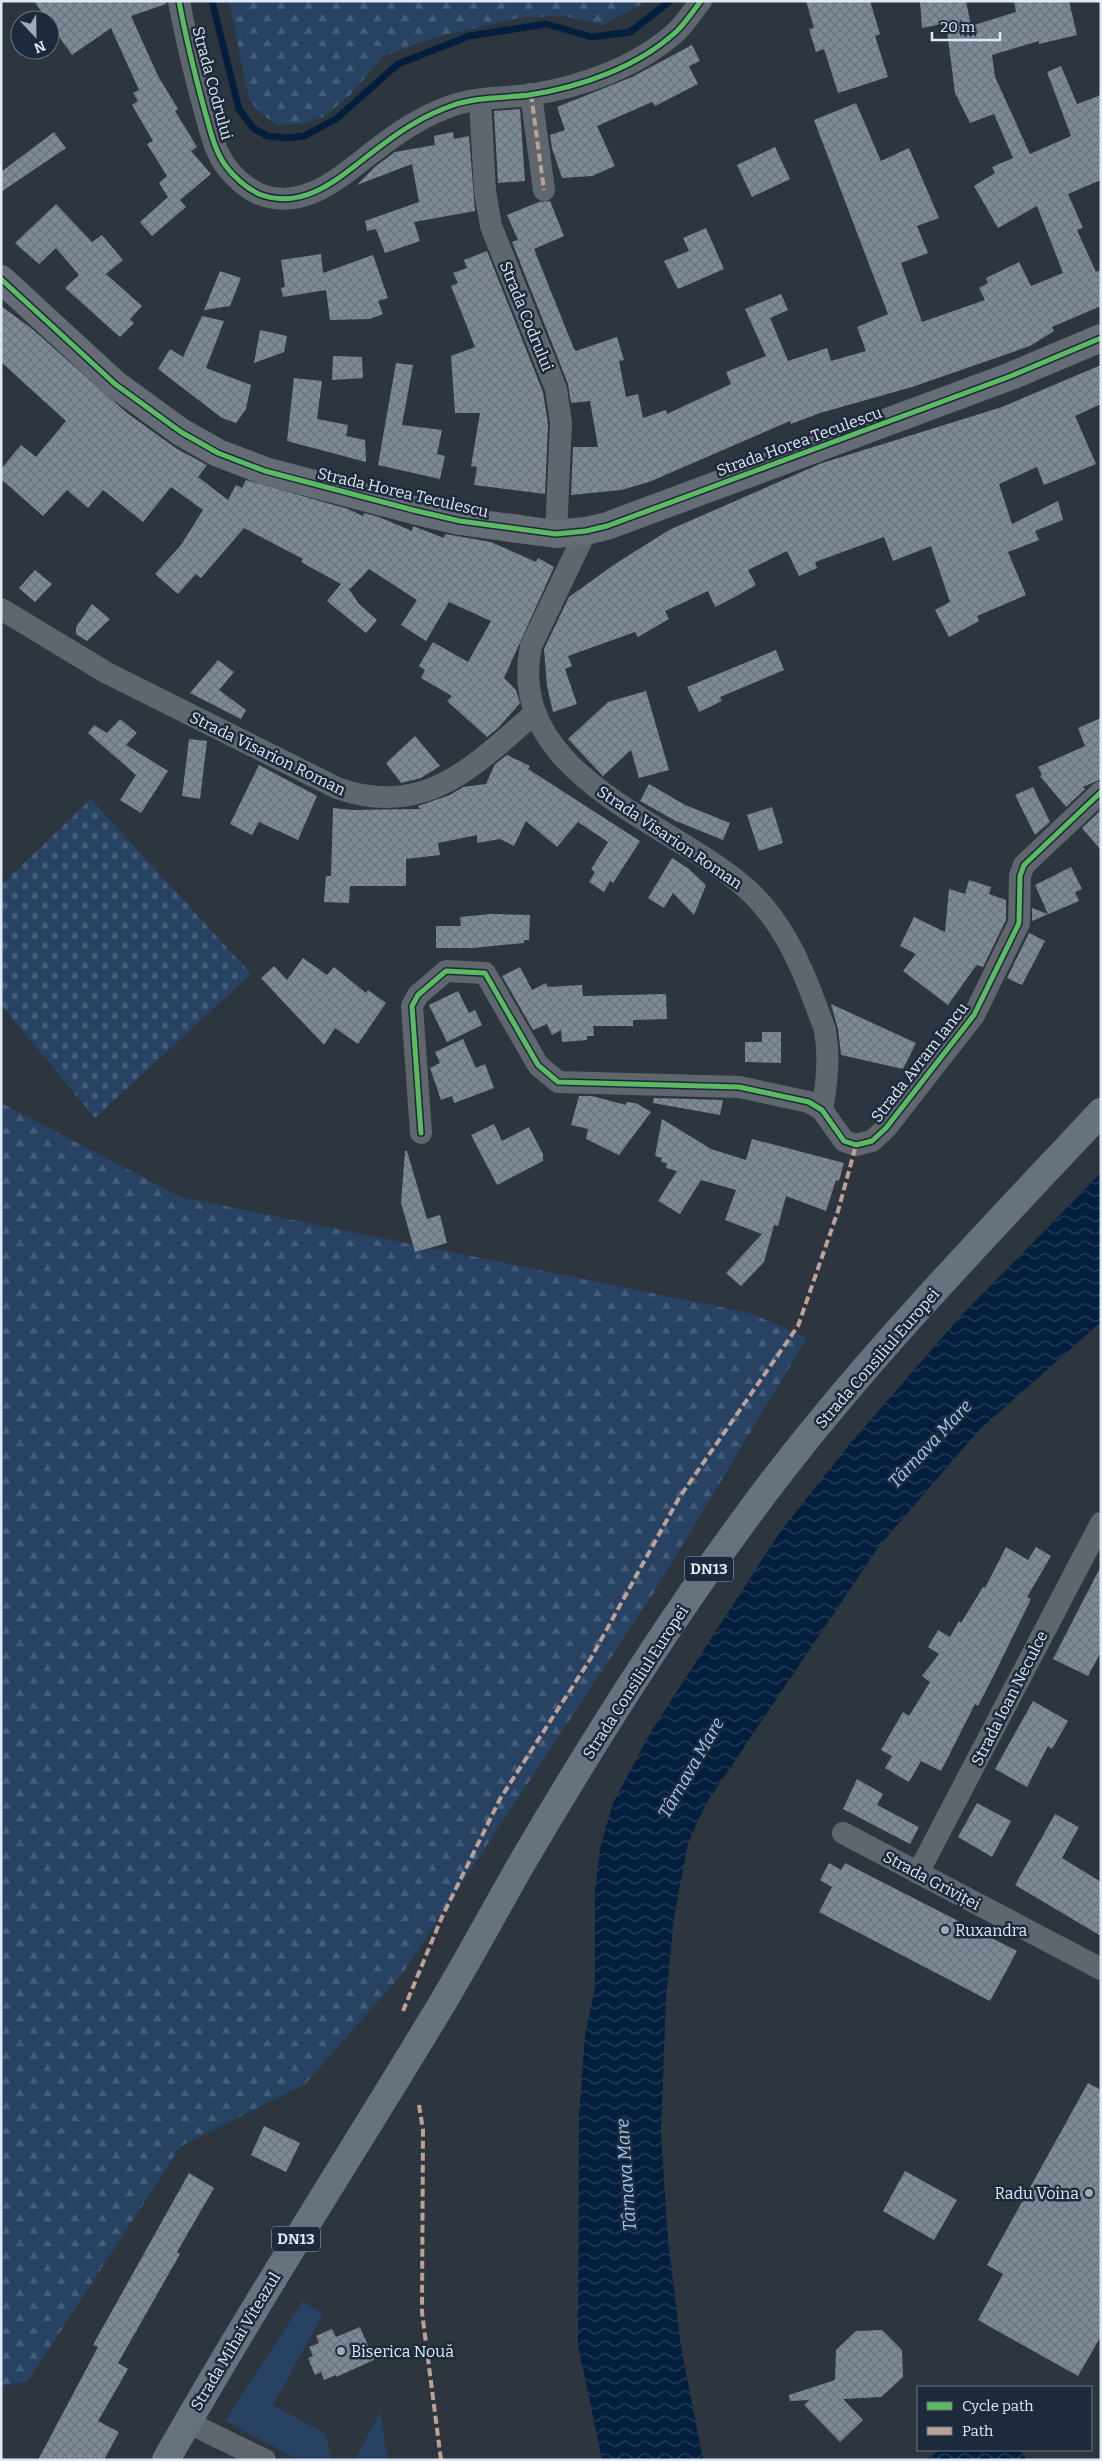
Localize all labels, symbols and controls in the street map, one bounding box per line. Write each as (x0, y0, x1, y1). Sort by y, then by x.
north arrow (10, 10, 60, 60)
scale bar (932, 10, 1000, 42)
text: 20 m (940, 18, 976, 36)
street label: Strada Codrului (188, 24, 237, 142)
text: N (31, 37, 48, 57)
street label: Strada Codrului (496, 259, 557, 374)
street label: Strada Horea Teculescu (714, 403, 885, 480)
street label: Strada Horea Teculescu (316, 464, 490, 521)
street label: Strada Visarion Roman (187, 707, 349, 799)
street label: Strada Visarion Roman (594, 782, 746, 893)
street label: Strada Avram Iancu (867, 999, 972, 1126)
street label: Strada Consiliul Europei (811, 1284, 943, 1432)
water label: Târnava Mare (883, 1395, 977, 1493)
road number: DN13 (685, 1556, 733, 1582)
street label: Strada Consiliul Europei (579, 1602, 692, 1763)
street label: Strada Ioan Neculce (967, 1628, 1052, 1769)
water label: Târnava Mare (653, 1714, 729, 1822)
street label: Strada Griviței (880, 1847, 984, 1915)
place label: Ruxandra (955, 1921, 1027, 1940)
marker: Ruxandra (939, 1924, 951, 1936)
water label: Târnava Mare (611, 2118, 641, 2232)
place label: Radu Voina (995, 2184, 1079, 2203)
marker: Radu Voina (1083, 2187, 1095, 2199)
road number: DN13 (272, 2226, 320, 2252)
street label: Strada Mihai Viteazul (187, 2268, 284, 2414)
place label: Biserica Nouă (351, 2342, 454, 2361)
marker: Biserica Nouă (335, 2345, 347, 2357)
legend (917, 2386, 1092, 2451)
text: Cycle path (962, 2397, 1034, 2415)
text: Path (962, 2422, 994, 2440)

